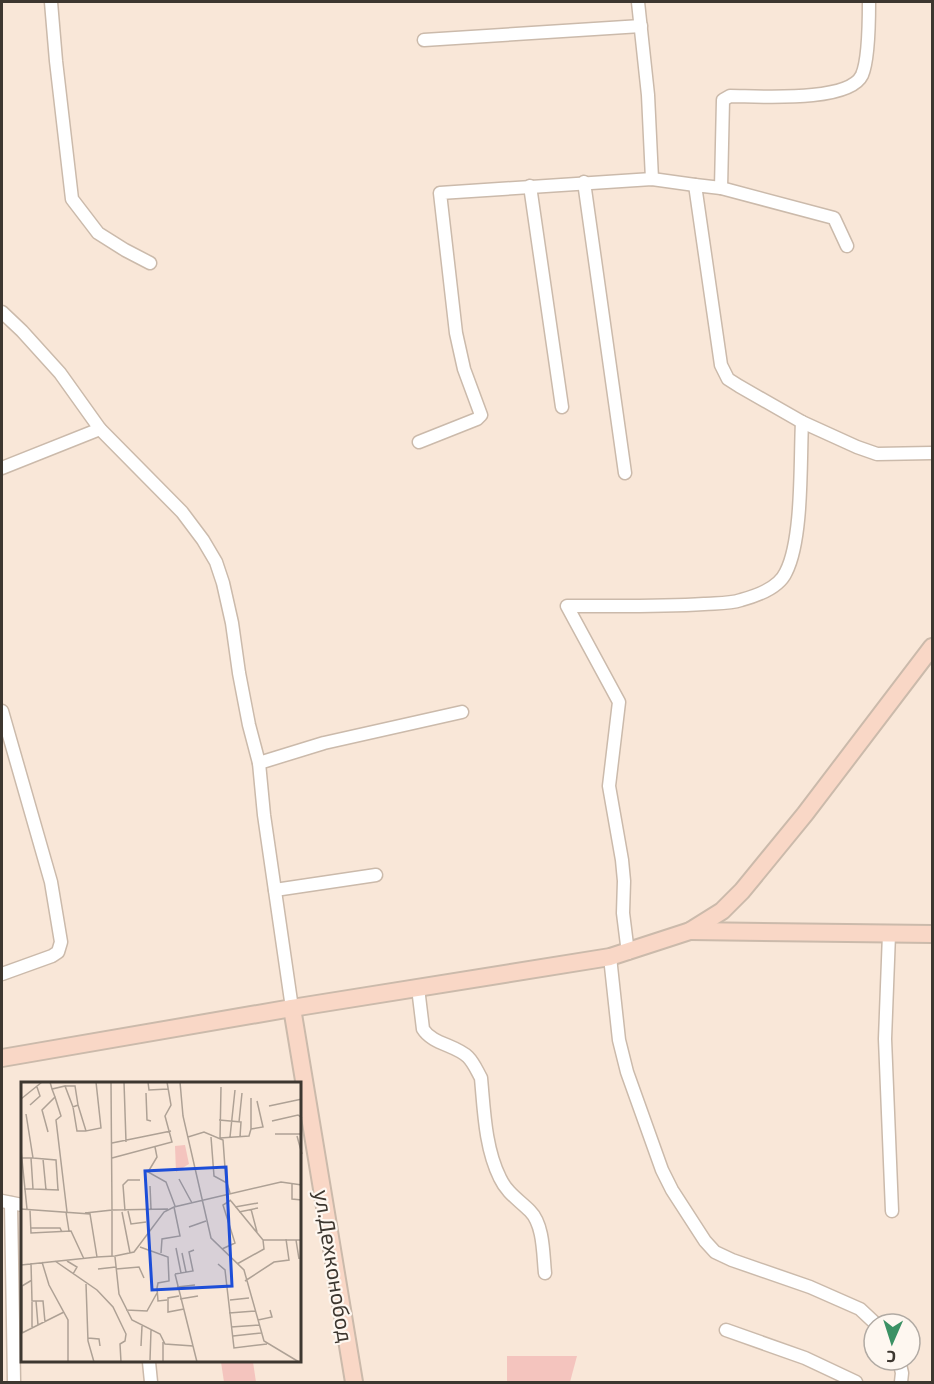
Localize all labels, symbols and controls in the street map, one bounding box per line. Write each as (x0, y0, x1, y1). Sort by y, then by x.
inset map (21, 1082, 302, 1363)
street label: ул.Дехконобод (309, 1188, 360, 1344)
north arrow (862, 1312, 922, 1372)
text: С (886, 1348, 896, 1367)

